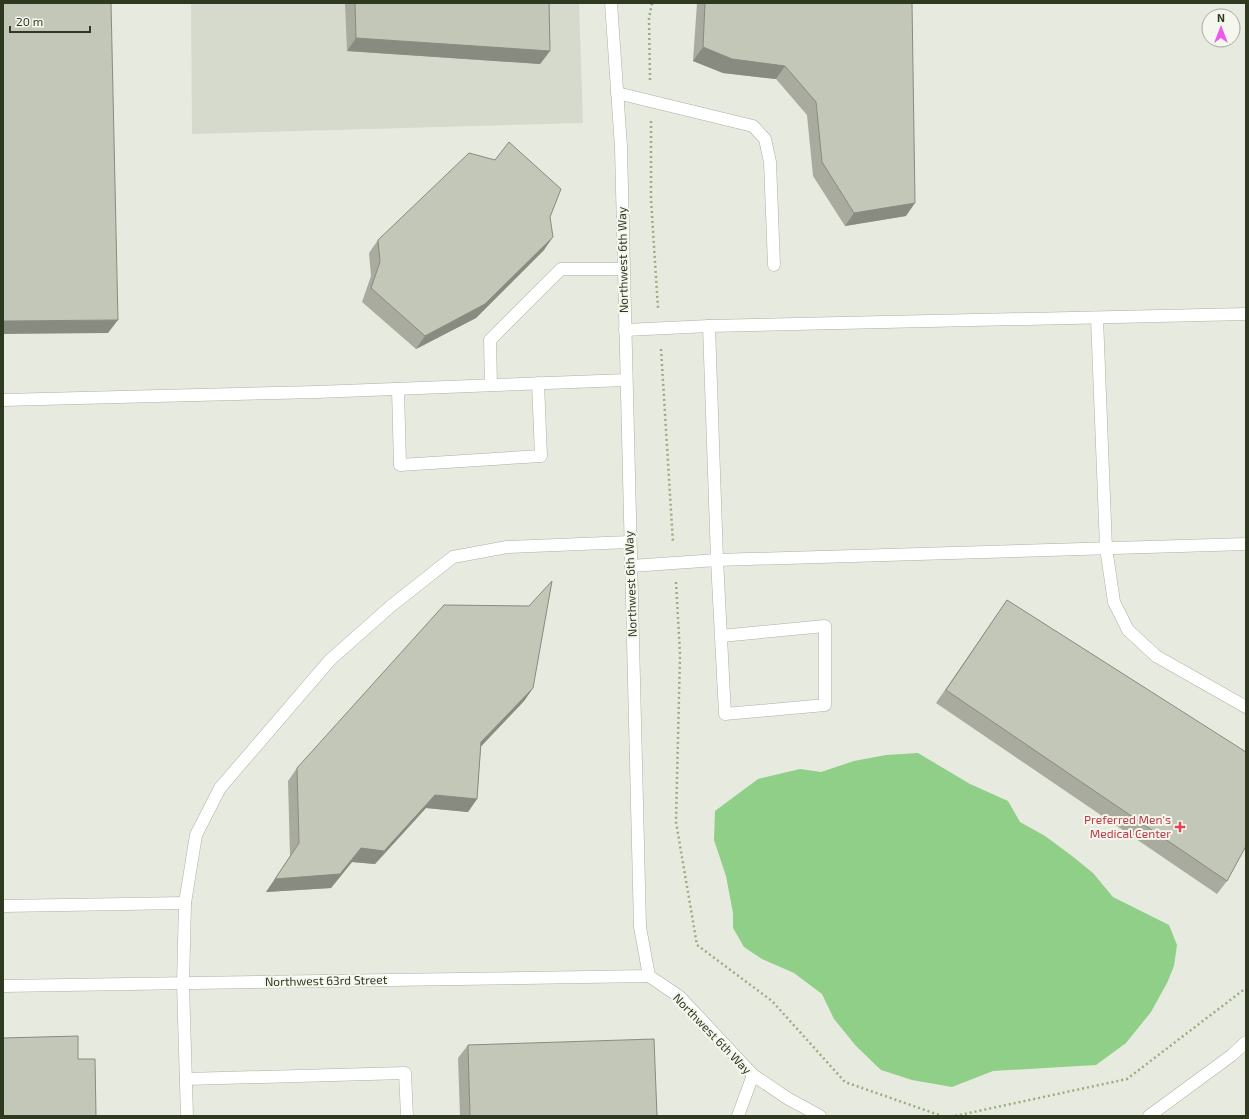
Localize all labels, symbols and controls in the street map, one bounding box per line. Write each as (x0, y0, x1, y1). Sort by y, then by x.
scale bar (10, 8, 90, 34)
north arrow (1201, 8, 1241, 48)
text: N (1217, 11, 1225, 24)
text: 20 m (16, 14, 43, 28)
street label: Northwest 6th Way (614, 206, 630, 313)
street label: Northwest 6th Way (621, 530, 639, 637)
place label: Preferred Men's Medical Center (1084, 812, 1171, 840)
marker: Preferred Men's Medical Center (1174, 821, 1186, 833)
street label: Northwest 63rd Street (265, 972, 388, 988)
street label: Northwest 6th Way (671, 990, 755, 1077)

